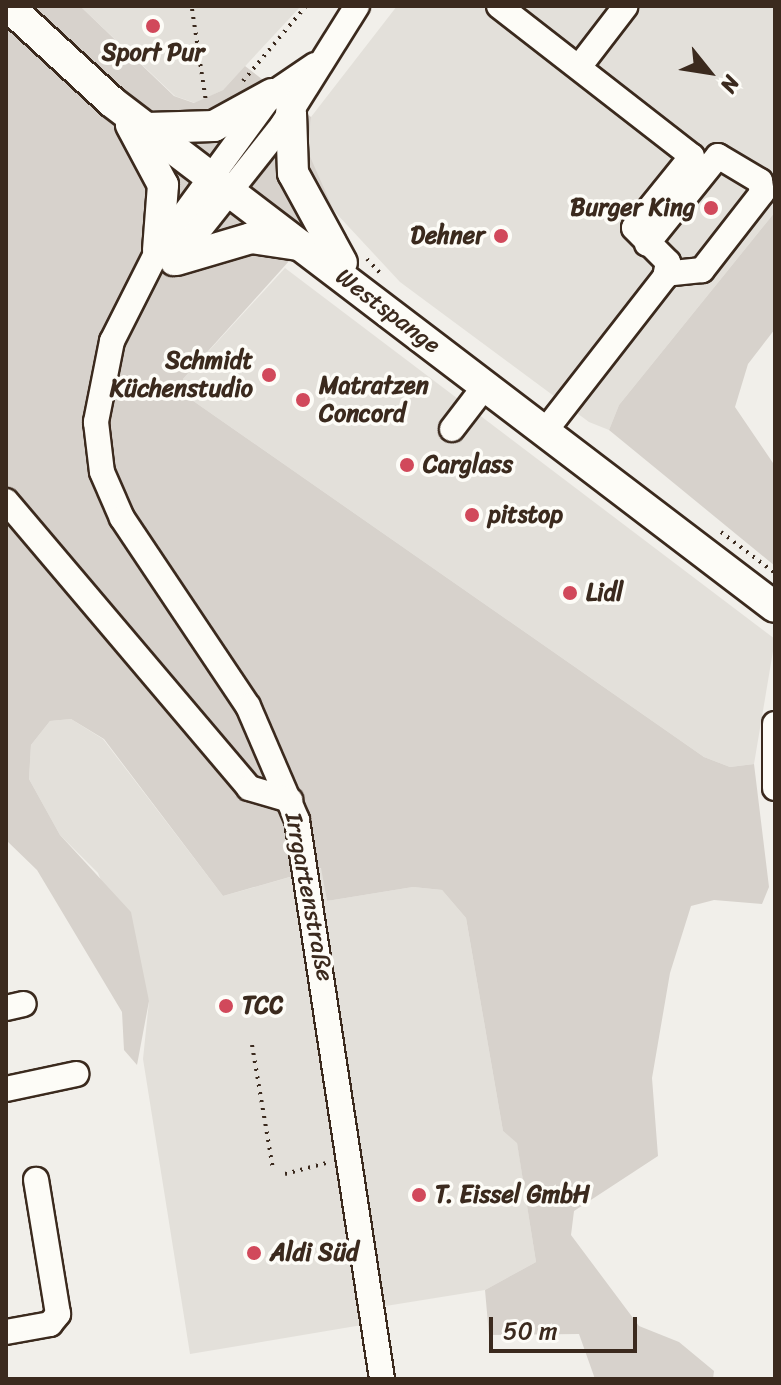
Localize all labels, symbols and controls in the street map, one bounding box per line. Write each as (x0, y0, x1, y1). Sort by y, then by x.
marker: Sport Pur (144, 17, 162, 35)
north arrow (669, 32, 749, 112)
place label: Sport Pur (102, 39, 204, 67)
text: N (710, 68, 751, 101)
place label: Burger King (570, 194, 695, 222)
marker: Burger King (702, 199, 720, 217)
place label: Dehner (411, 222, 485, 250)
marker: Dehner (492, 227, 510, 245)
street label: Westspange (330, 262, 446, 360)
place label: Schmidt Küchenstudio (110, 347, 253, 403)
marker: Schmidt Küchenstudio (260, 366, 278, 384)
place label: Matratzen Concord (319, 372, 429, 428)
marker: Matratzen Concord (294, 391, 312, 409)
place label: Carglass (423, 451, 513, 479)
marker: Carglass (398, 456, 416, 474)
place label: pitstop (488, 501, 563, 529)
marker: pitstop (463, 506, 481, 524)
place label: Lidl (586, 579, 623, 607)
marker: Lidl (561, 584, 579, 602)
street label: Irrgartenstraße (279, 810, 339, 984)
place label: TCC (242, 992, 283, 1020)
marker: TCC (217, 997, 235, 1015)
place label: T. Eissel GmbH (435, 1181, 590, 1209)
marker: T. Eissel GmbH (410, 1186, 428, 1204)
place label: Aldi Süd (270, 1239, 359, 1267)
marker: Aldi Süd (245, 1244, 263, 1262)
scale bar (493, 1301, 641, 1351)
text: 50 m (503, 1310, 558, 1352)

